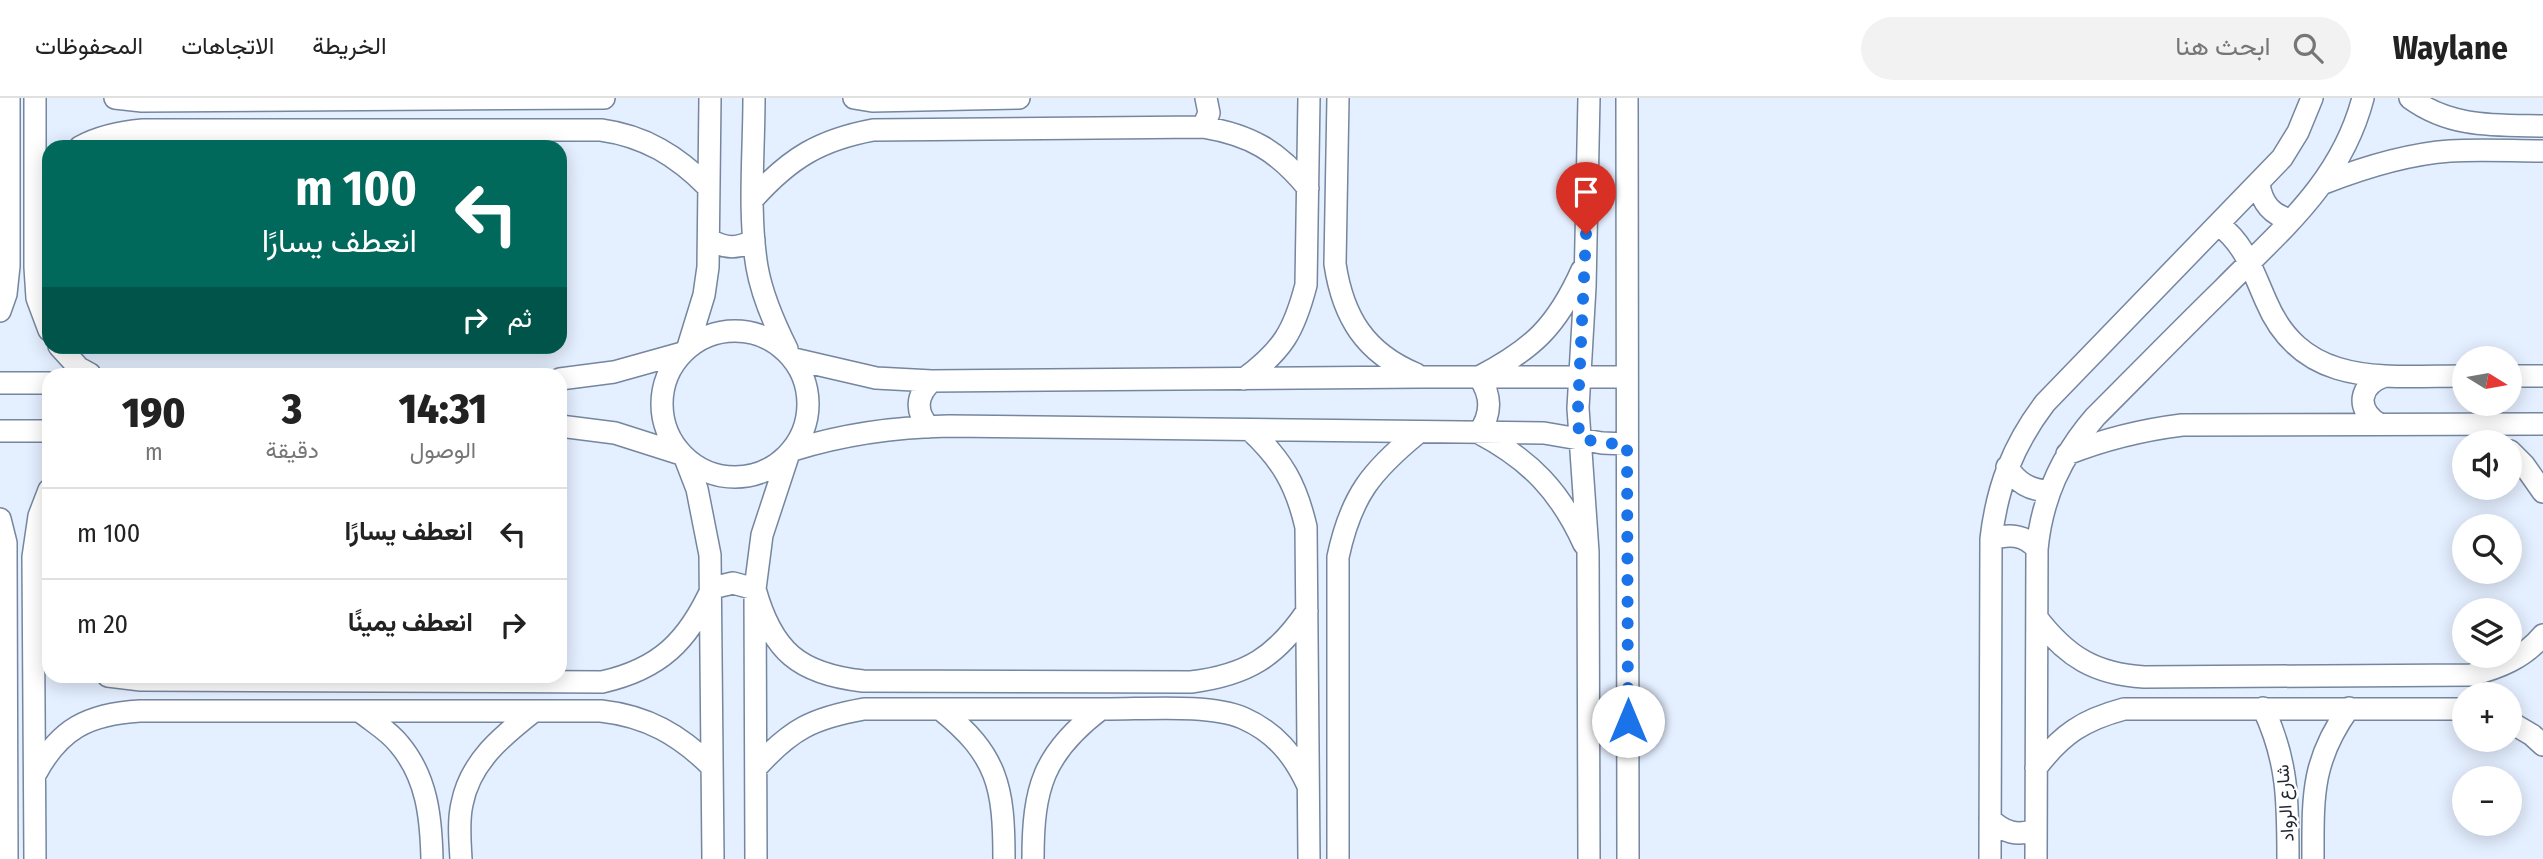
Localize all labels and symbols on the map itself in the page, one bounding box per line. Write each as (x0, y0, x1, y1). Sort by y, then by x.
pin (1556, 162, 1616, 234)
north arrow (2452, 346, 2522, 416)
position arrow (1591, 684, 1665, 758)
street label: شارع الرواد (2271, 764, 2300, 842)

